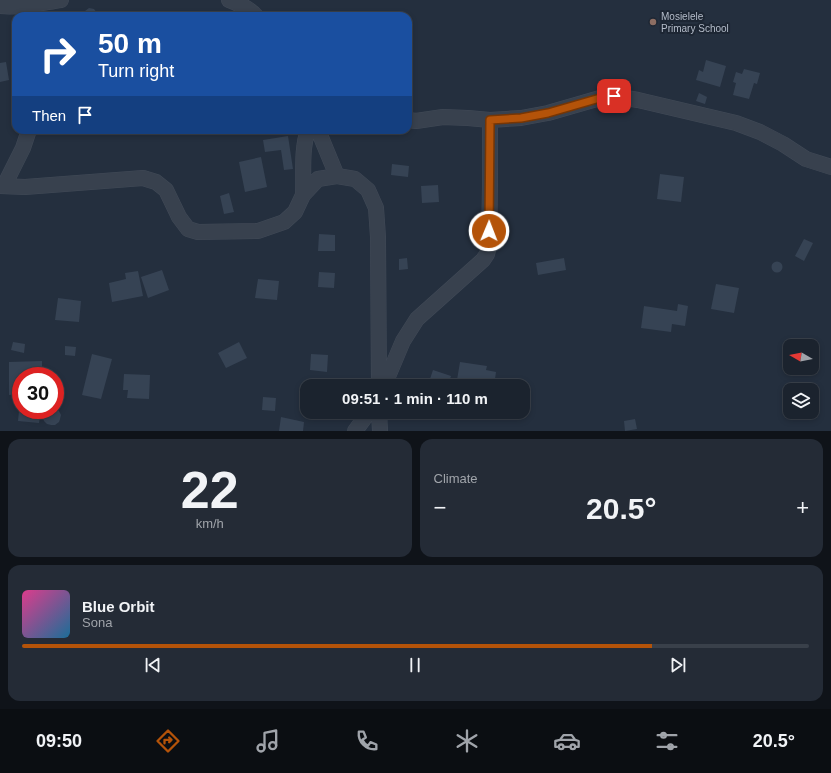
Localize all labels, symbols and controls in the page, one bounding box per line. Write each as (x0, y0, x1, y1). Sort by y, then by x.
place label: Mosielele Primary School (661, 11, 729, 34)
marker: Mosielele Primary School (648, 17, 658, 27)
icon: right (32, 28, 84, 80)
text: 50 m (98, 28, 162, 59)
text: Turn right (98, 61, 174, 81)
pin (597, 79, 631, 113)
icon: arrive (603, 85, 625, 107)
icon: arrive (74, 104, 96, 126)
text: Then (32, 107, 66, 124)
position arrow (468, 210, 510, 252)
north arrow (783, 339, 819, 375)
map controls (783, 339, 819, 419)
speed limit sign: 30 (12, 367, 64, 419)
button: layers (783, 383, 819, 419)
text: 09:51 · 1 min · 110 m (342, 390, 488, 407)
text: 22 (181, 461, 239, 519)
text: Climate (434, 471, 478, 486)
text: 20.5° (586, 492, 656, 525)
text: − (434, 495, 446, 520)
text: + (796, 495, 809, 520)
text: km/h (196, 516, 224, 531)
text: Blue Orbit (82, 598, 155, 615)
text: Sona (82, 615, 112, 630)
icon: previous (142, 654, 164, 676)
icon: pause (404, 654, 426, 676)
icon: next (667, 654, 689, 676)
icon: directions (154, 727, 182, 755)
icon: music (254, 727, 282, 755)
icon: phone (353, 727, 381, 755)
icon: climate (453, 727, 481, 755)
icon: car (553, 727, 581, 755)
icon: filters (653, 727, 681, 755)
text: 09:50 (36, 731, 82, 751)
text: 20.5° (753, 731, 795, 751)

